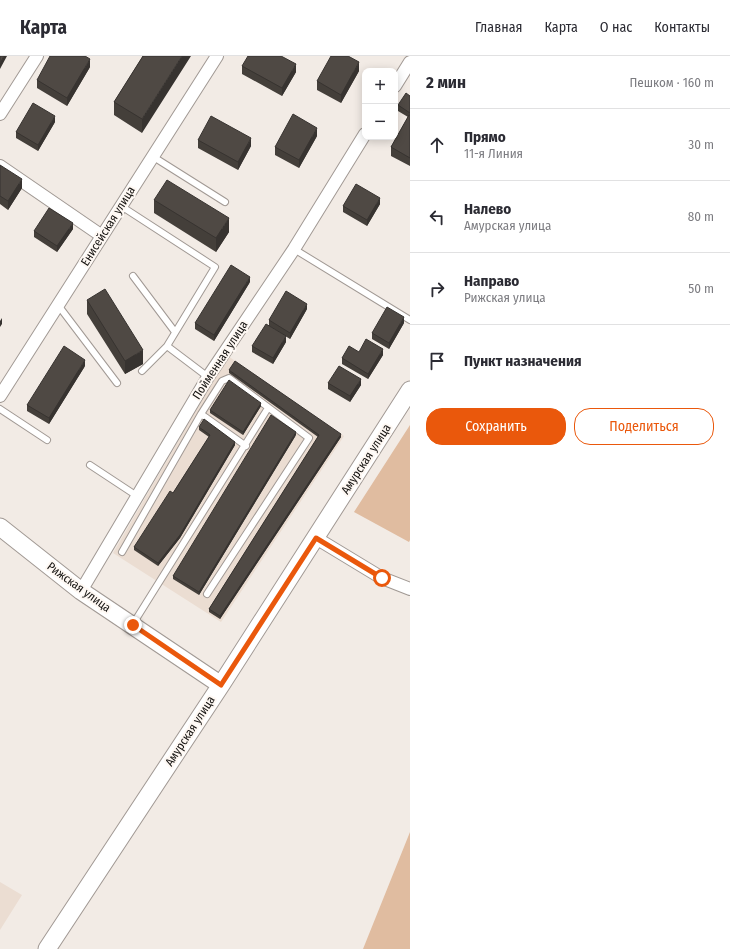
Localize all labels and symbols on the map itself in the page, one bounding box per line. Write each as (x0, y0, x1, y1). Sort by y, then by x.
street label: Енисейская улица (78, 184, 138, 268)
street label: Пойменная улица (189, 318, 251, 402)
street label: Амурская улица (338, 421, 394, 497)
street label: Рижская улица (44, 559, 114, 615)
route start (373, 569, 391, 587)
route end (124, 616, 142, 634)
street label: Амурская улица (162, 693, 218, 769)

